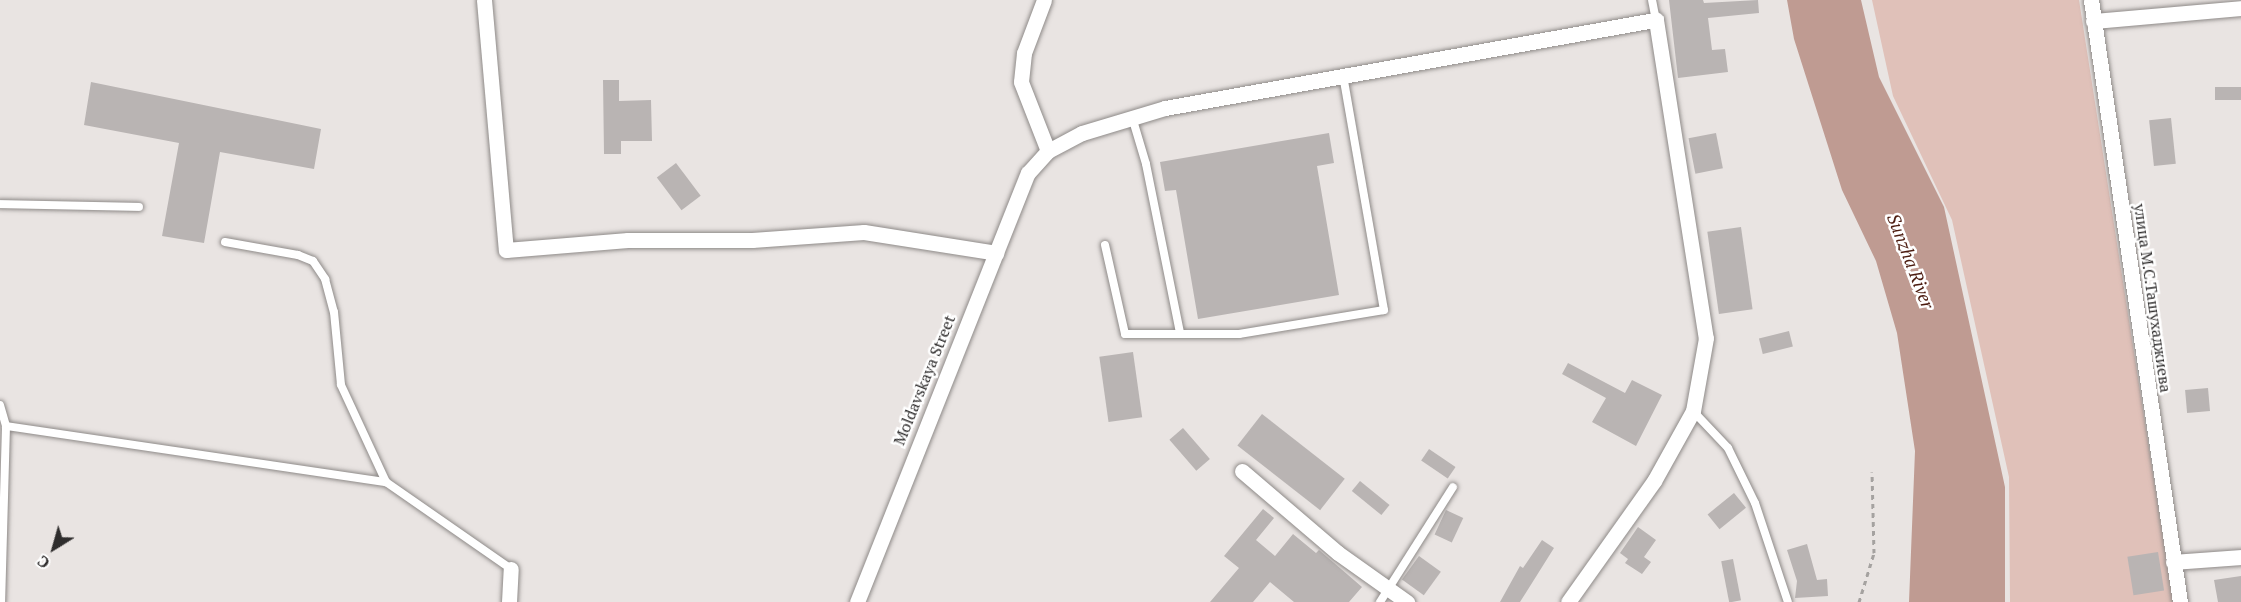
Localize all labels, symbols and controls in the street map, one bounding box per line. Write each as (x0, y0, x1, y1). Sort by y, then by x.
street label: улица М.С.Ташухаджиева (2130, 202, 2176, 394)
water label: Sunzha River (1883, 210, 1939, 312)
street label: Moldavskaya Street (889, 312, 959, 448)
north arrow (24, 518, 84, 578)
text: С (32, 550, 54, 574)

